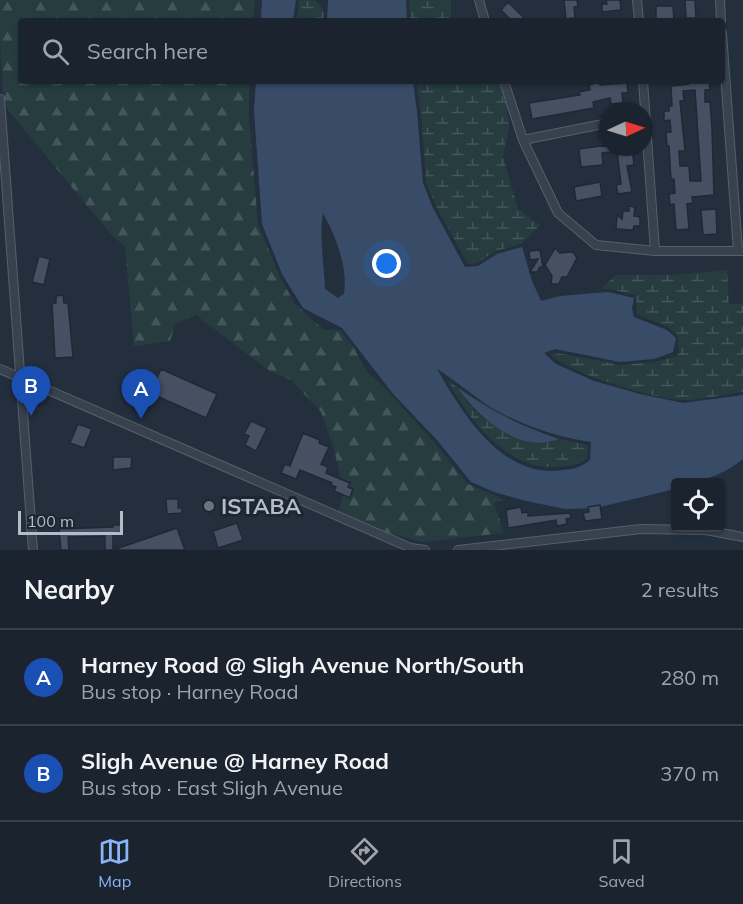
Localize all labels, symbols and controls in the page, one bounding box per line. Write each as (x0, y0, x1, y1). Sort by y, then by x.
search box (18, 18, 725, 84)
icon: search (39, 35, 72, 68)
text: Search here (87, 37, 208, 65)
north arrow (599, 102, 653, 156)
your location (372, 249, 401, 278)
pin: B (12, 366, 51, 416)
pin: A (122, 370, 160, 419)
map controls (671, 478, 725, 532)
button: locate (671, 478, 725, 532)
place label: ISTABA (221, 492, 302, 520)
marker: ISTABA (202, 499, 216, 513)
scale bar (18, 508, 123, 536)
text: 100 m (27, 511, 74, 531)
text: Nearby (24, 573, 114, 606)
text: 2 results (641, 577, 719, 602)
text: Harney Road @ Sligh Avenue North/South (81, 651, 524, 679)
text: A (36, 665, 51, 690)
text: 280 m (660, 665, 719, 690)
text: Bus stop · Harney Road (81, 679, 298, 704)
text: Sligh Avenue @ Harney Road (81, 747, 389, 775)
text: B (37, 761, 50, 786)
text: 370 m (660, 761, 719, 786)
text: Bus stop · East Sligh Avenue (81, 775, 343, 800)
tab: Map (98, 835, 131, 891)
tab: Directions (328, 835, 402, 891)
tab: Saved (599, 835, 645, 891)

